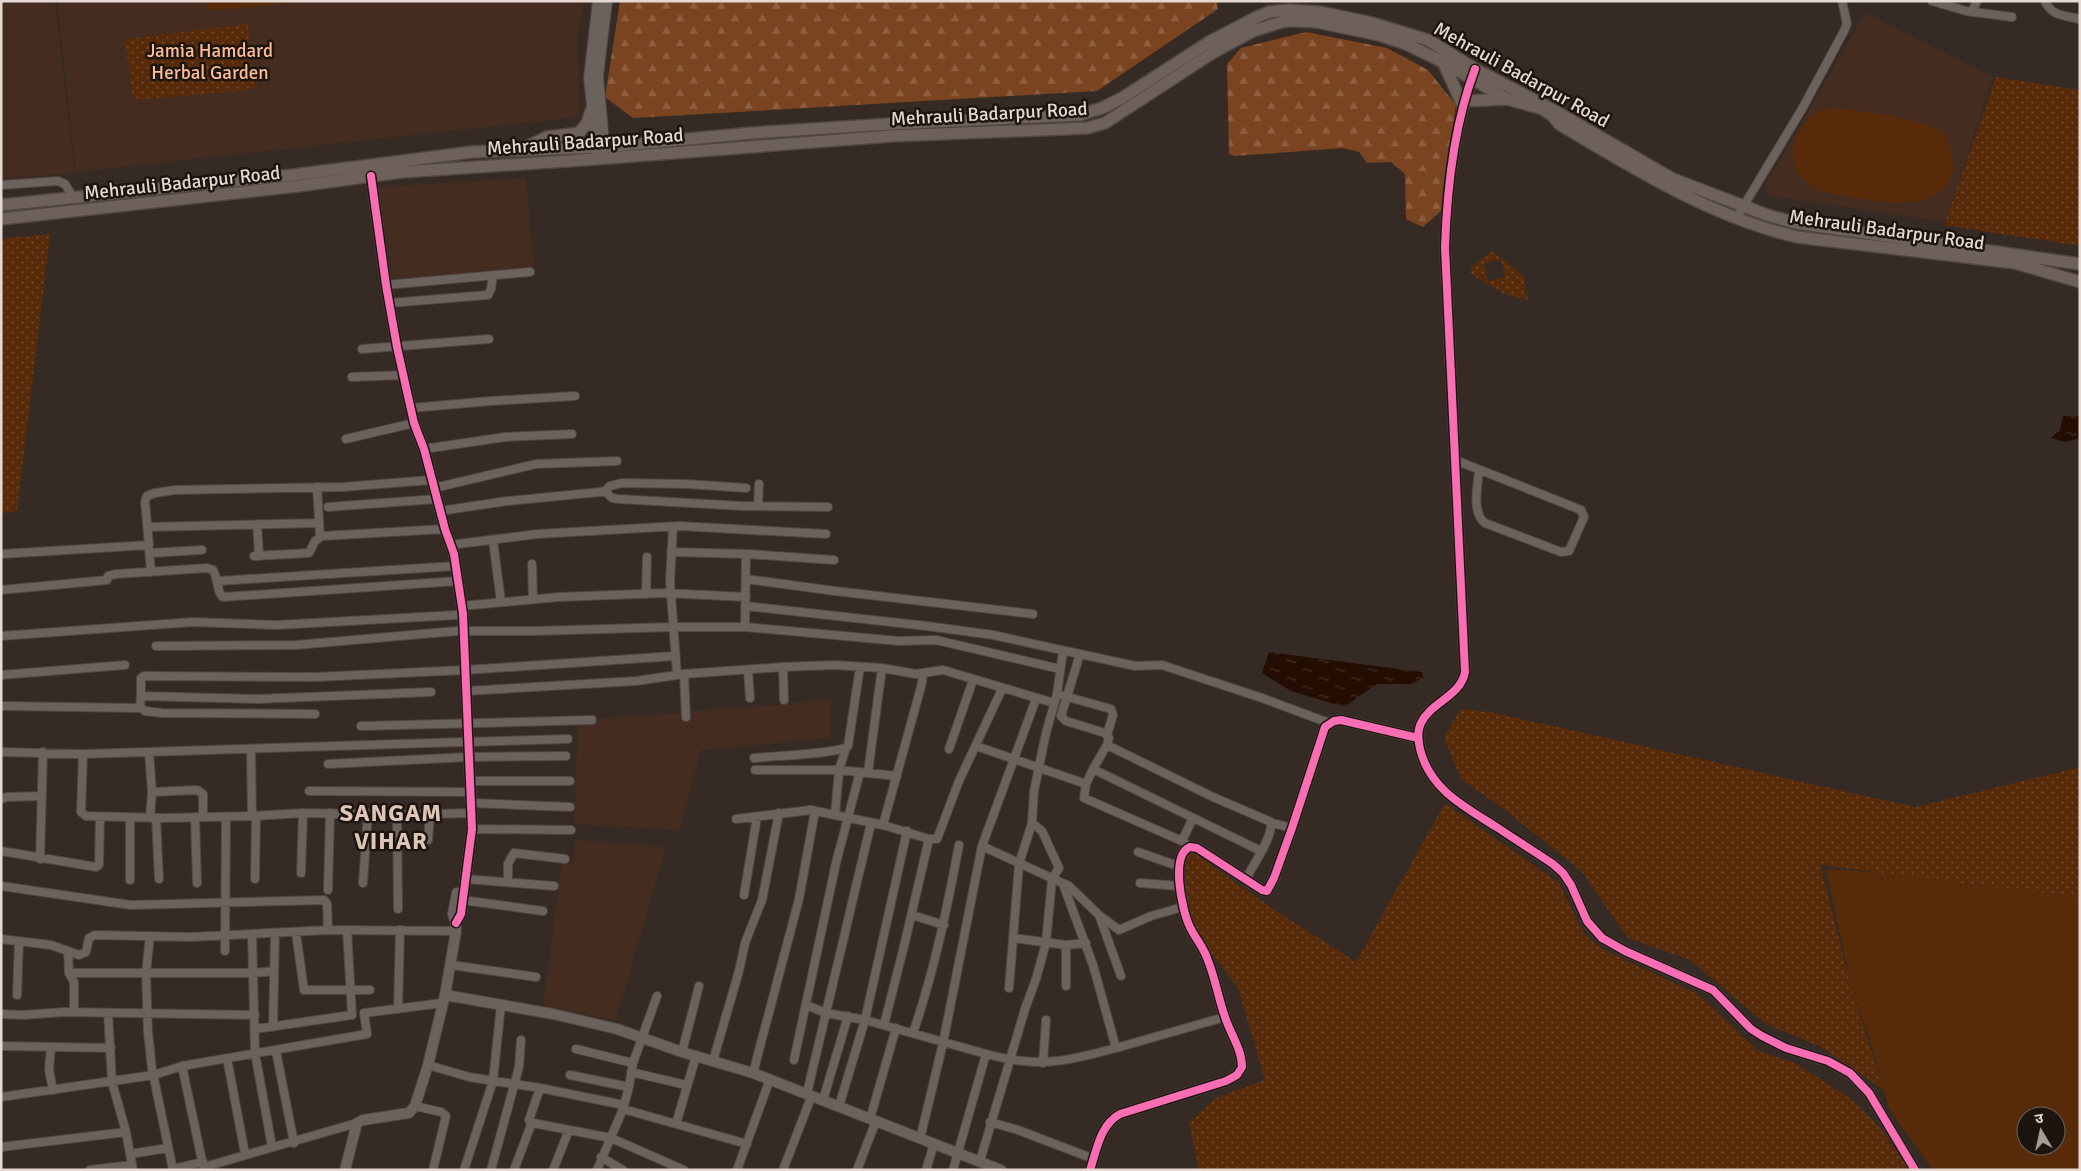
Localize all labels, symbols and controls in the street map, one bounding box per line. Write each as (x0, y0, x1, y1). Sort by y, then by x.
street label: Mehrauli Badarpur Road (1430, 17, 1613, 133)
park label: Jamia Hamdard Herbal Garden (147, 39, 273, 85)
street label: Mehrauli Badarpur Road (890, 97, 1088, 131)
street label: Mehrauli Badarpur Road (486, 123, 684, 161)
street label: Mehrauli Badarpur Road (83, 161, 281, 205)
street label: Mehrauli Badarpur Road (1788, 204, 1986, 256)
district label: SANGAM VIHAR (340, 798, 442, 856)
north arrow (2016, 1106, 2066, 1156)
text: उ (2034, 1109, 2045, 1128)

